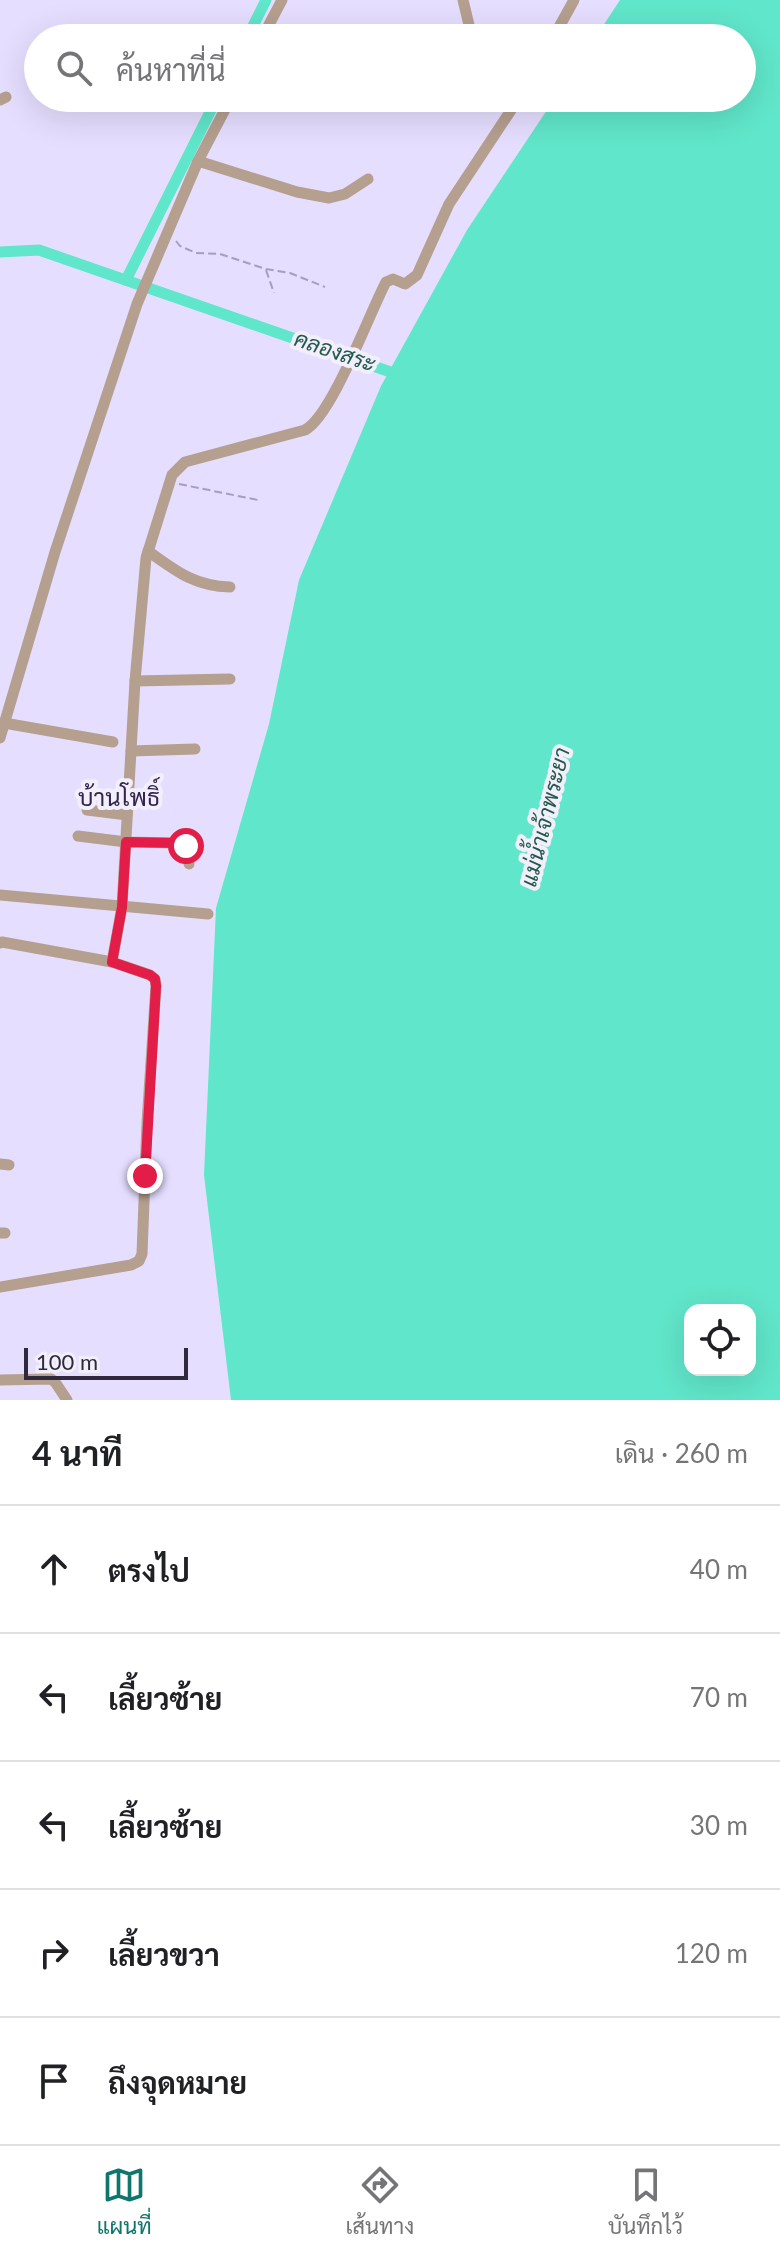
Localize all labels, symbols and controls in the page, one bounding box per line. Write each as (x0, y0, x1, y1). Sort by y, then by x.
search box (24, 24, 756, 112)
icon: search (52, 46, 96, 90)
text: ค้นหาที่นี่ (116, 51, 226, 87)
water label: คลองสระ (291, 324, 380, 377)
water label: แม่น้ำเจ้าพระยา (509, 743, 575, 889)
district label: บ้านโพธิ์ (78, 776, 160, 811)
route start (168, 828, 204, 864)
route end (127, 1158, 163, 1194)
map controls (684, 1304, 756, 1376)
button: locate (684, 1304, 756, 1376)
scale bar (24, 1344, 188, 1380)
text: 100 m (36, 1348, 98, 1375)
text: 4 นาที (32, 1432, 122, 1473)
text: เดิน · 260 m (615, 1437, 748, 1469)
icon: ahead (32, 1547, 76, 1591)
text: ตรงไป (108, 1552, 190, 1588)
text: 40 m (690, 1553, 748, 1585)
icon: left (32, 1675, 76, 1719)
text: เลี้ยวซ้าย (108, 1680, 222, 1716)
text: 70 m (690, 1681, 748, 1713)
icon: left (32, 1803, 76, 1847)
text: เลี้ยวซ้าย (108, 1808, 222, 1844)
text: 30 m (690, 1809, 748, 1841)
icon: right (32, 1931, 76, 1975)
text: เลี้ยวขวา (108, 1936, 220, 1972)
text: 120 m (675, 1937, 748, 1969)
icon: arrive (32, 2059, 76, 2103)
text: ถึงจุดหมาย (108, 2064, 247, 2100)
tab: แผนที่ (97, 2163, 152, 2239)
tab: เส้นทาง (345, 2163, 414, 2239)
tab: บันทึกไว้ (608, 2163, 683, 2239)

